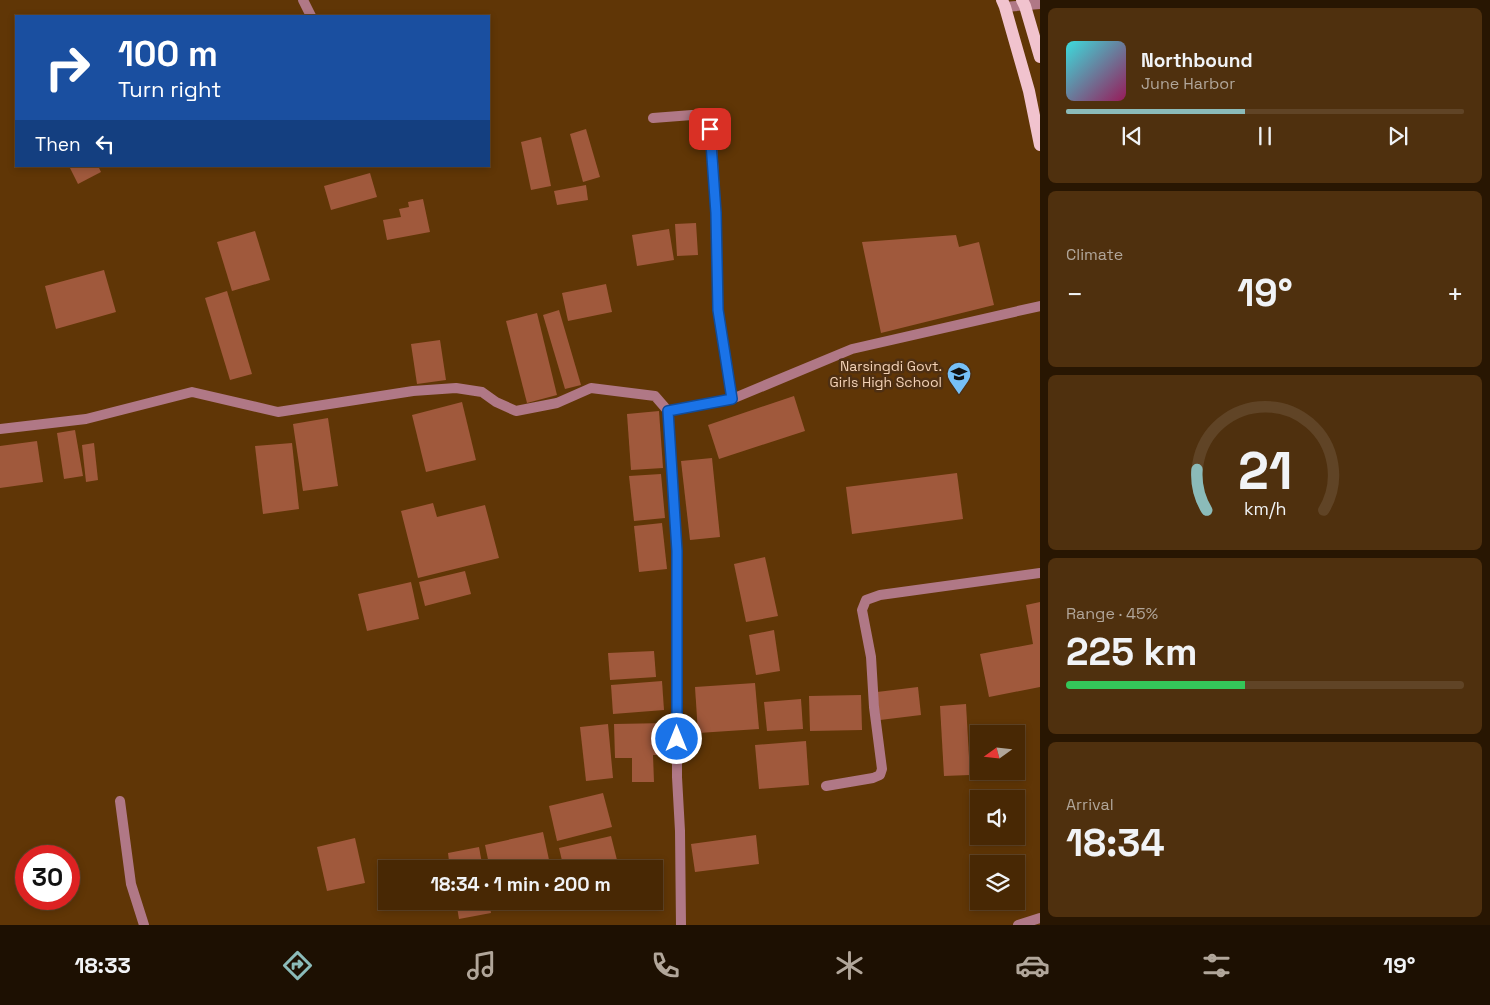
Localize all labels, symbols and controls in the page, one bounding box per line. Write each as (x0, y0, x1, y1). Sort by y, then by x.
text: 100 m (118, 32, 218, 76)
icon: right (35, 35, 100, 100)
text: Northbound (1141, 48, 1253, 73)
text: June Harbor (1141, 73, 1235, 94)
text: Turn right (118, 75, 221, 103)
pin (689, 108, 731, 150)
icon: arrive (696, 115, 724, 143)
icon: previous (1118, 122, 1146, 150)
icon: pause (1251, 122, 1279, 150)
icon: next (1384, 122, 1412, 150)
icon: left (91, 130, 119, 158)
text: Then (35, 132, 81, 157)
text: Climate (1066, 244, 1123, 265)
text: 19° (1237, 269, 1293, 317)
text: − (1066, 276, 1083, 312)
text: + (1447, 276, 1464, 312)
place label: Narsingdi Govt. Girls High School (830, 357, 942, 391)
school or university icon: Narsingdi Govt. Girls High School (946, 361, 972, 395)
text: 21 (1238, 438, 1292, 504)
text: km/h (1244, 497, 1286, 520)
text: Range · 45% (1066, 603, 1158, 624)
text: 225 km (1066, 628, 1197, 676)
position arrow (650, 712, 702, 764)
north arrow (970, 725, 1025, 780)
map controls (970, 725, 1025, 910)
button: sound (970, 790, 1025, 845)
text: Arrival (1066, 794, 1114, 815)
text: 18:34 (1066, 819, 1165, 867)
speed limit sign: 30 (15, 845, 80, 910)
button: layers (970, 855, 1025, 910)
text: 18:34 · 1 min · 200 m (430, 872, 611, 897)
icon: directions (280, 948, 315, 983)
icon: music (464, 948, 499, 983)
icon: phone (648, 948, 683, 983)
icon: climate (832, 948, 867, 983)
icon: car (1015, 948, 1050, 983)
icon: filters (1199, 948, 1234, 983)
text: 18:33 (74, 951, 131, 979)
text: 19° (1383, 951, 1415, 979)

